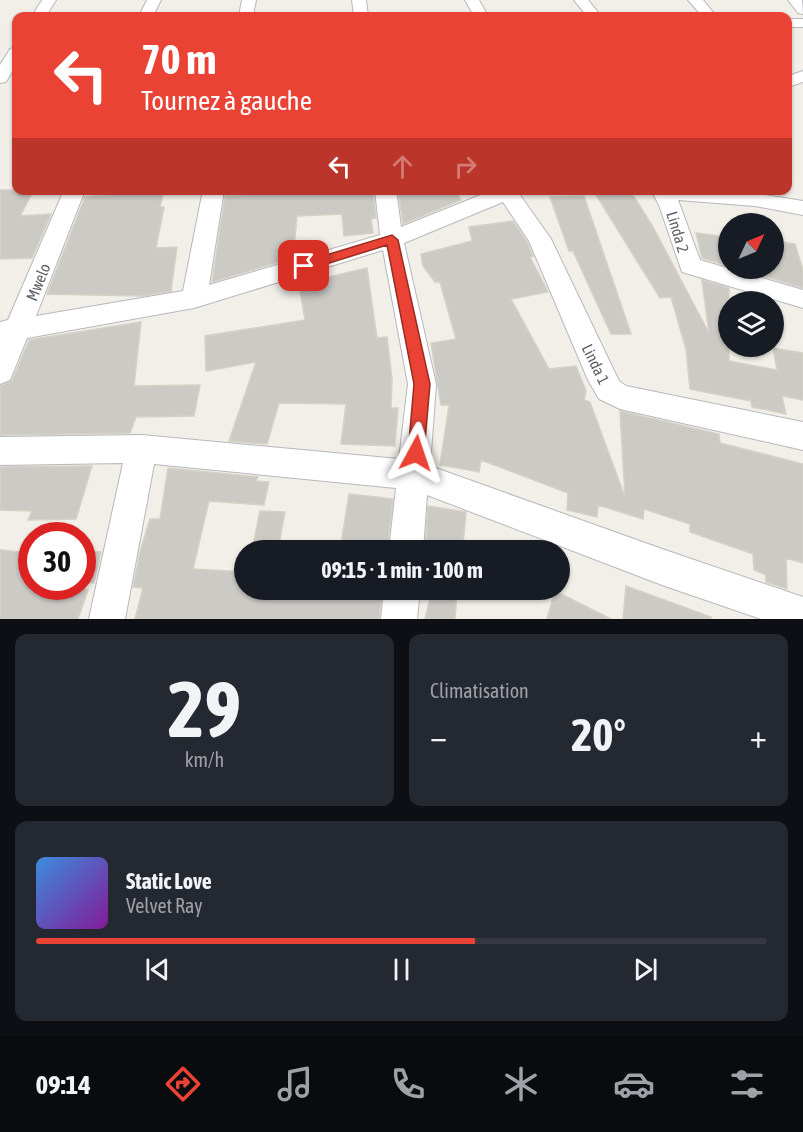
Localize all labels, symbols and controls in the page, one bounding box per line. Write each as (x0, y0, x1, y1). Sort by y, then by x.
text: 70 m (141, 35, 216, 83)
icon: left (42, 36, 120, 114)
text: Tournez à gauche (141, 85, 312, 116)
icon: left (323, 150, 356, 183)
icon: ahead (386, 150, 419, 183)
icon: right (449, 150, 482, 183)
street label: Linda 2 (663, 209, 693, 255)
north arrow (718, 213, 784, 279)
map controls (718, 213, 784, 357)
pin (278, 240, 329, 291)
icon: arrive (287, 249, 320, 282)
street label: Mwelo (22, 261, 54, 303)
button: layers (718, 291, 784, 357)
street label: Linda 1 (579, 341, 613, 387)
position arrow (384, 421, 448, 485)
speed limit sign: 30 (18, 522, 96, 600)
text: 09:15 · 1 min · 100 m (321, 557, 483, 583)
text: 29 (168, 664, 241, 754)
text: Climatisation (430, 679, 529, 702)
text: 20° (571, 709, 626, 761)
text: − (430, 717, 447, 755)
text: + (750, 717, 767, 755)
text: km/h (185, 748, 224, 771)
text: Static Love (126, 868, 212, 894)
text: Velvet Ray (126, 894, 203, 917)
icon: previous (141, 953, 174, 986)
icon: pause (385, 953, 418, 986)
icon: next (629, 953, 662, 986)
icon: directions (162, 1063, 204, 1105)
icon: music (274, 1063, 316, 1105)
icon: phone (387, 1063, 429, 1105)
icon: climate (500, 1063, 542, 1105)
icon: car (613, 1063, 655, 1105)
icon: filters (726, 1063, 768, 1105)
text: 09:14 (35, 1069, 91, 1100)

